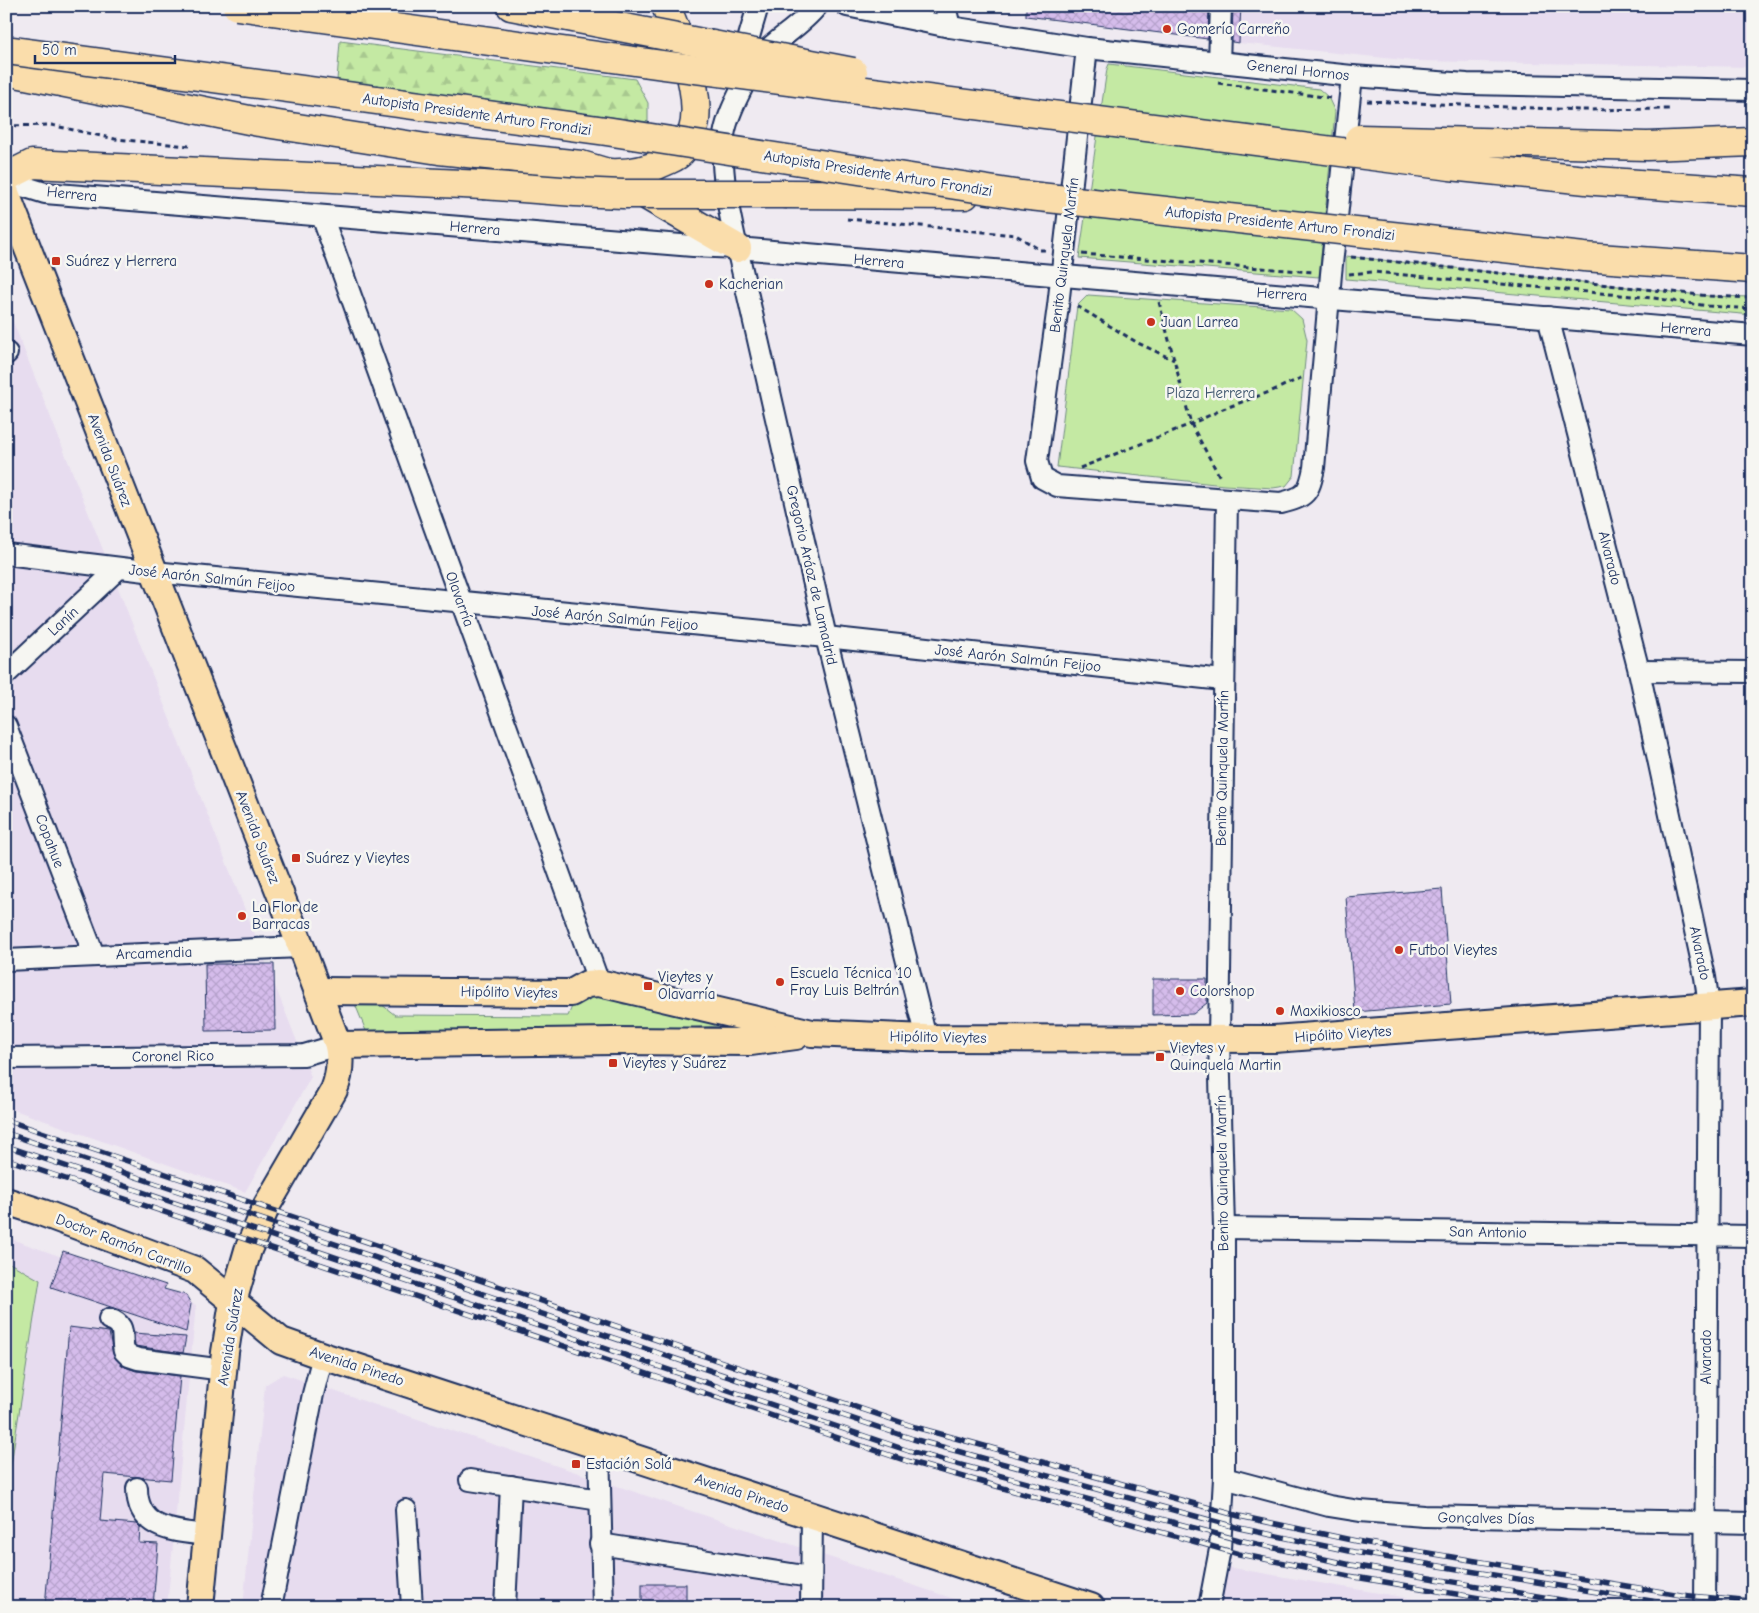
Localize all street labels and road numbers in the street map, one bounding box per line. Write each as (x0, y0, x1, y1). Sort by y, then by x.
street label: General Hornos (1246, 56, 1350, 84)
street label: Autopista Presidente Arturo Frondizi (361, 89, 593, 139)
street label: Autopista Presidente Arturo Frondizi (763, 146, 993, 200)
street label: Benito Quinquela Martín (1046, 176, 1082, 334)
street label: Herrera (46, 182, 98, 206)
street label: Autopista Presidente Arturo Frondizi (1164, 202, 1396, 244)
street label: Herrera (449, 217, 501, 239)
street label: Herrera (853, 250, 905, 272)
street label: Herrera (1256, 283, 1308, 305)
street label: Herrera (1660, 318, 1712, 340)
street label: Avenida Suárez (84, 411, 136, 509)
street label: Gregorio Aráoz de Lamadrid (783, 483, 841, 667)
street label: Alvarado (1595, 529, 1625, 587)
street label: José Aarón Salmún Feijoo (128, 560, 296, 596)
street label: Olavarría (442, 569, 478, 629)
street label: Lanín (44, 602, 82, 640)
street label: José Aarón Salmún Feijoo (531, 602, 699, 634)
street label: José Aarón Salmún Feijoo (934, 640, 1102, 676)
street label: Benito Quinquela Martín (1212, 690, 1232, 846)
street label: Avenida Suárez (232, 788, 284, 886)
street label: Copahue (32, 812, 69, 871)
street label: Alvarado (1685, 924, 1715, 982)
street label: Arcamendia (115, 943, 193, 963)
street label: Hipólito Vieytes (460, 982, 558, 1002)
street label: Hipólito Vieytes (1294, 1022, 1392, 1046)
street label: Hipólito Vieytes (889, 1027, 987, 1047)
street label: Coronel Rico (132, 1046, 214, 1066)
street label: Benito Quinquela Martín (1212, 1095, 1232, 1251)
street label: Doctor Ramón Carrillo (53, 1210, 195, 1278)
street label: San Antonio (1449, 1222, 1527, 1242)
street label: Avenida Suárez (213, 1287, 247, 1387)
street label: Alvarado (1697, 1329, 1715, 1385)
street label: Avenida Pinedo (308, 1342, 406, 1390)
street label: Avenida Pinedo (693, 1469, 791, 1517)
street label: Gonçalves Días (1437, 1508, 1535, 1528)

